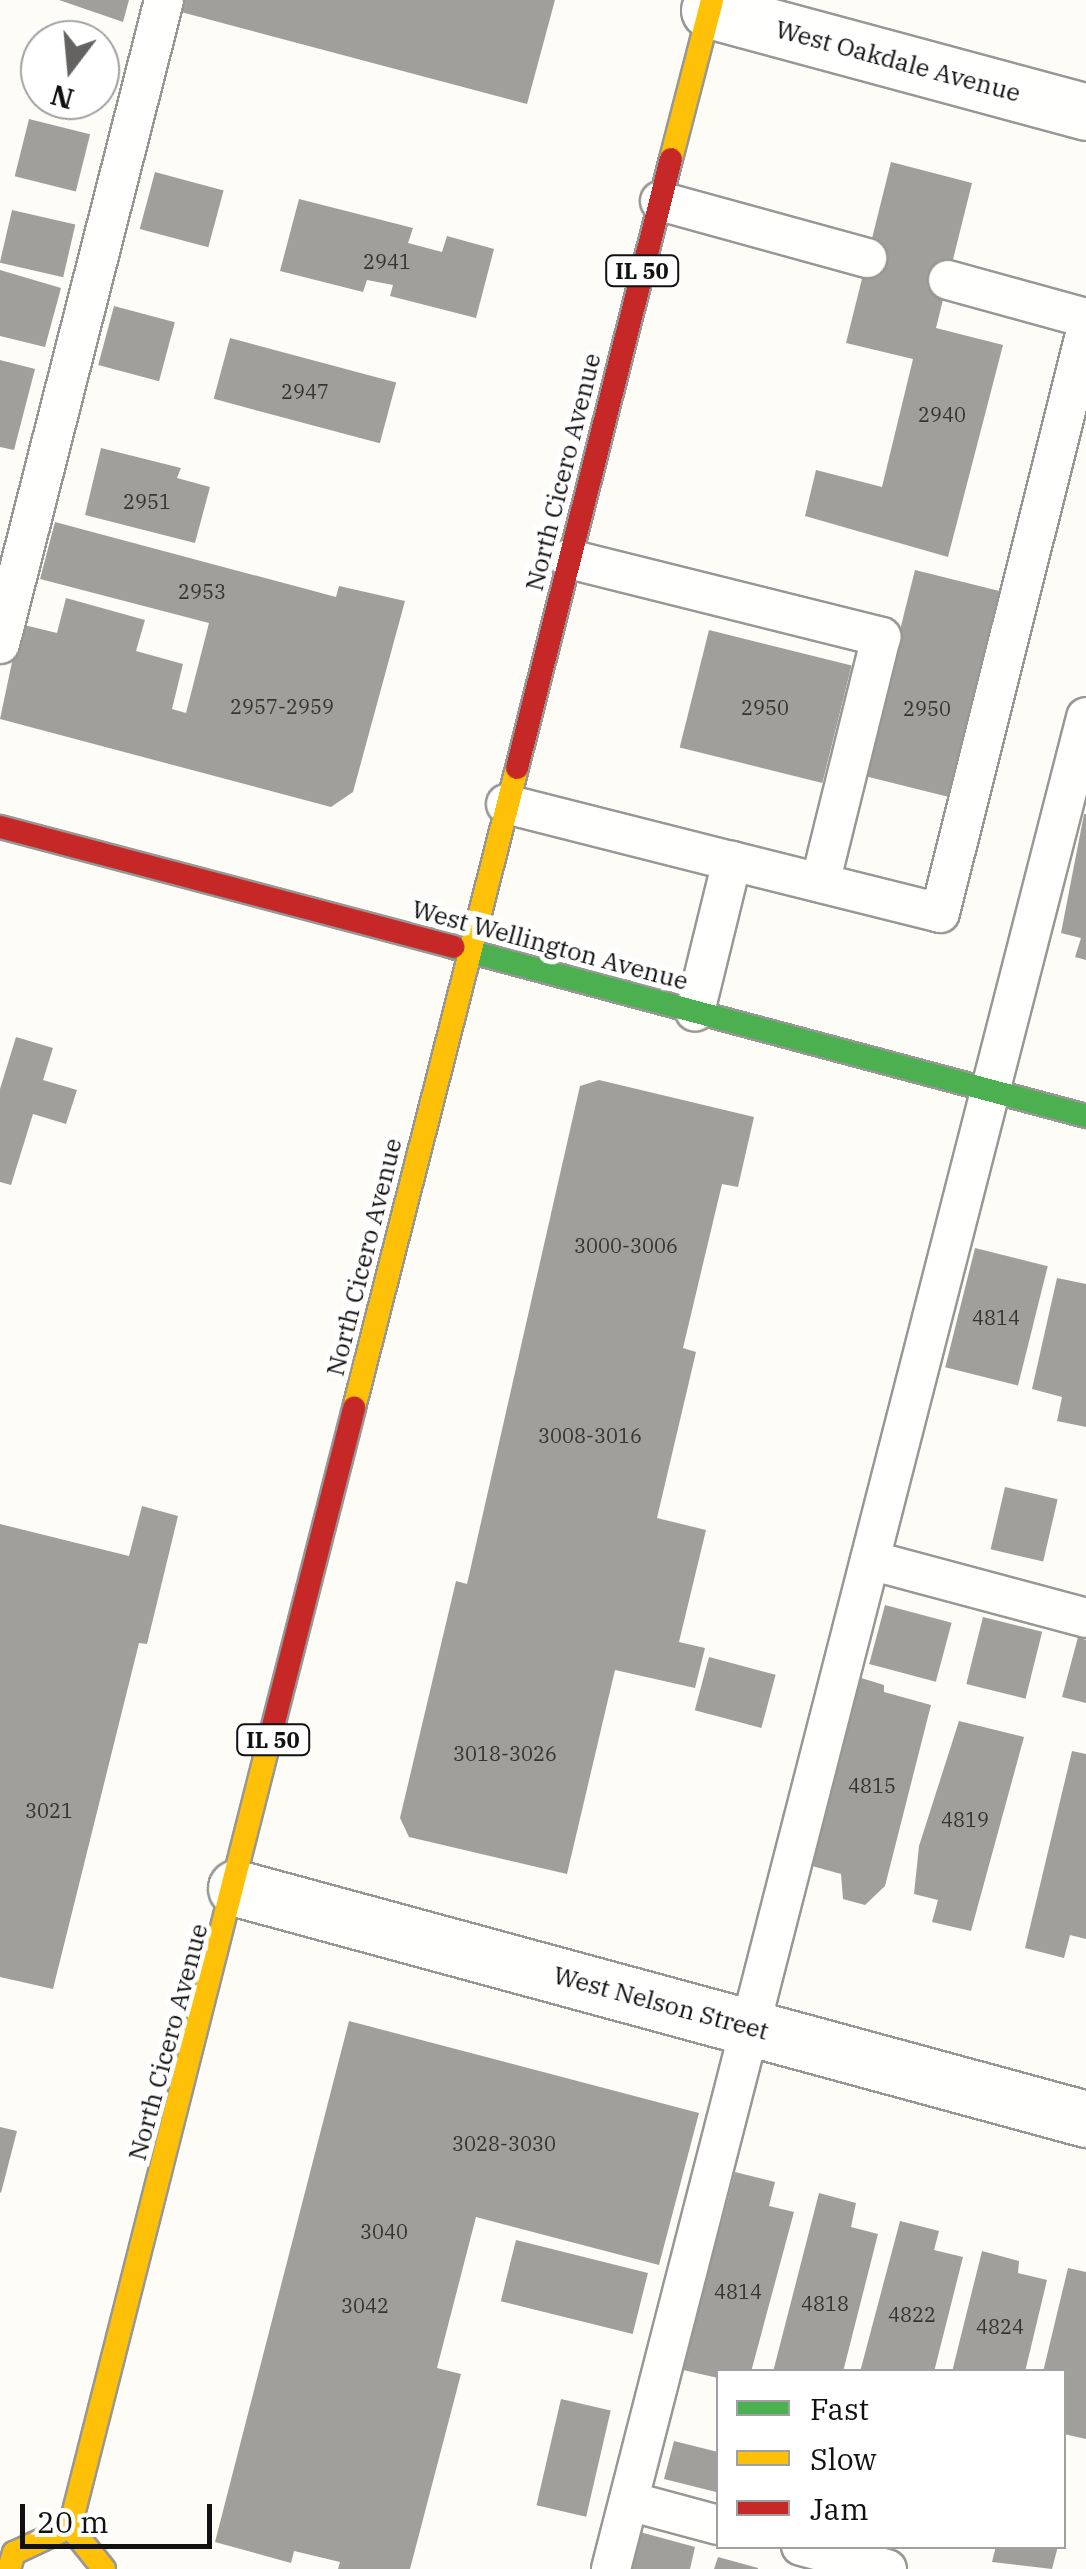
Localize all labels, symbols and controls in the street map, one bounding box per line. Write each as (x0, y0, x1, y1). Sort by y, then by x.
street label: West Oakdale Avenue (772, 14, 1024, 108)
north arrow (20, 20, 120, 120)
text: N (46, 77, 78, 118)
house number: 2941 (363, 249, 411, 273)
road number: IL 50 (604, 254, 680, 288)
street label: North Cicero Avenue (519, 350, 607, 594)
house number: 2947 (281, 379, 329, 403)
house number: 2940 (918, 402, 966, 426)
house number: 2951 (123, 489, 171, 513)
house number: 2953 (178, 579, 226, 603)
house number: 2957-2959 (230, 694, 334, 718)
house number: 2950 (741, 695, 789, 719)
house number: 2950 (903, 696, 951, 720)
street label: West Wellington Avenue (409, 894, 691, 996)
street label: North Cicero Avenue (320, 1135, 408, 1379)
house number: 3000-3006 (574, 1233, 678, 1257)
house number: 4814 (972, 1305, 1020, 1329)
house number: 3008-3016 (538, 1423, 642, 1447)
road number: IL 50 (236, 1723, 310, 1757)
house number: 3018-3026 (453, 1741, 557, 1765)
house number: 4815 (848, 1773, 896, 1797)
house number: 3021 (25, 1798, 73, 1822)
house number: 4819 (941, 1807, 989, 1831)
street label: North Cicero Avenue (122, 1920, 214, 2164)
street label: West Nelson Street (550, 1960, 772, 2046)
house number: 3028-3030 (452, 2131, 556, 2155)
house number: 3040 (360, 2219, 408, 2243)
house number: 4814 (714, 2279, 762, 2303)
house number: 4818 (801, 2291, 849, 2315)
house number: 3042 (341, 2293, 389, 2317)
house number: 4822 (888, 2302, 936, 2326)
house number: 4824 (976, 2314, 1024, 2338)
legend (716, 2369, 1066, 2549)
text: Fast (810, 2389, 869, 2428)
text: Slow (810, 2439, 877, 2478)
scale bar (25, 2484, 218, 2546)
text: Jam (810, 2489, 869, 2528)
text: 20 m (37, 2502, 109, 2541)

